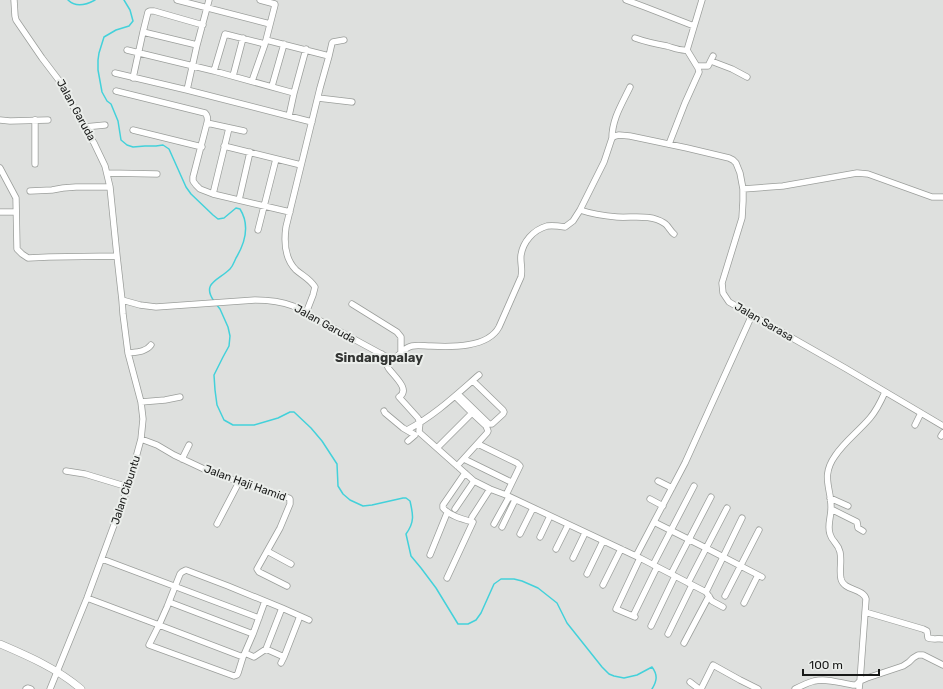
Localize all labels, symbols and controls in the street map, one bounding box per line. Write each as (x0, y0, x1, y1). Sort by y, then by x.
street label: Jalan Garuda (54, 77, 98, 143)
street label: Jalan Sarasa (732, 300, 796, 344)
street label: Jalan Garuda (292, 302, 358, 346)
district label: Sindangpalay (335, 350, 423, 365)
street label: Jalan Cibuntu (109, 454, 143, 526)
street label: Jalan Haji Hamid (202, 462, 288, 504)
scale bar (803, 651, 879, 677)
text: 100 m (809, 658, 843, 672)

